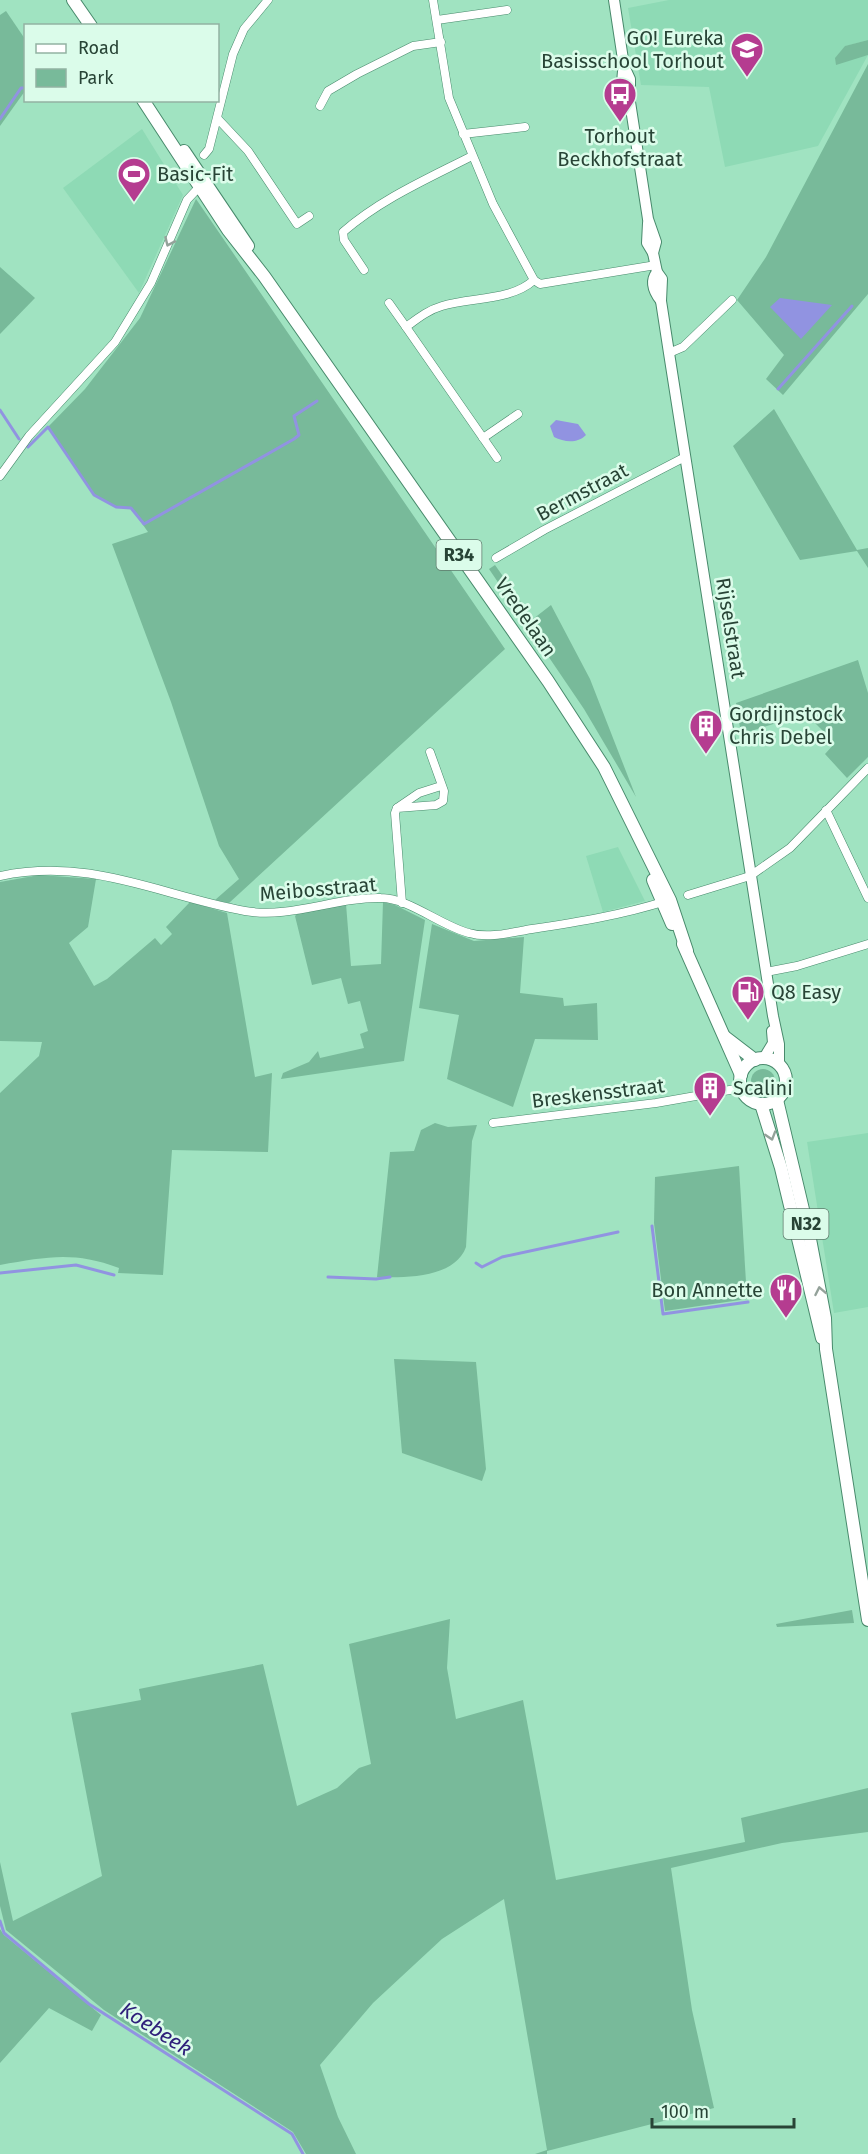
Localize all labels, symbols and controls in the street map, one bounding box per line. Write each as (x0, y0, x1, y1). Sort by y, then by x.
legend (24, 24, 219, 102)
place label: GO! Eureka Basisschool Torhout (541, 26, 725, 73)
school or university icon: GO! Eureka Basisschool Torhout (729, 31, 765, 78)
text: Road (78, 37, 120, 59)
text: Park (78, 67, 114, 89)
bus stop icon: Torhout Beckhofstraat (602, 76, 638, 123)
place label: Torhout Beckhofstraat (557, 124, 683, 171)
sports icon: Basic-Fit (116, 156, 152, 203)
place label: Basic-Fit (157, 162, 234, 186)
one-way arrow (164, 235, 176, 246)
street label: Bermstraat (532, 457, 633, 526)
road number: R34 (436, 540, 482, 570)
street label: Vredelaan (490, 573, 562, 661)
street label: Rijselstraat (711, 576, 751, 681)
place label: Gordijnstock Chris Debel (729, 702, 844, 749)
building icon: Gordijnstock Chris Debel (688, 708, 724, 755)
street label: Meibosstraat (259, 872, 378, 906)
fuel station icon: Q8 Easy (730, 974, 766, 1021)
place label: Q8 Easy (771, 980, 841, 1004)
building icon: Scalini (692, 1070, 728, 1117)
street label: Breskensstraat (530, 1073, 667, 1113)
place label: Scalini (733, 1076, 793, 1100)
one-way arrow (764, 1130, 776, 1141)
road number: N32 (784, 1209, 828, 1239)
restaurant icon: Bon Annette (768, 1272, 804, 1319)
place label: Bon Annette (651, 1278, 763, 1302)
one-way arrow (814, 1287, 827, 1297)
water label: Koebeek (115, 1996, 197, 2062)
scale bar (652, 2091, 794, 2129)
text: 100 m (661, 2101, 709, 2123)

